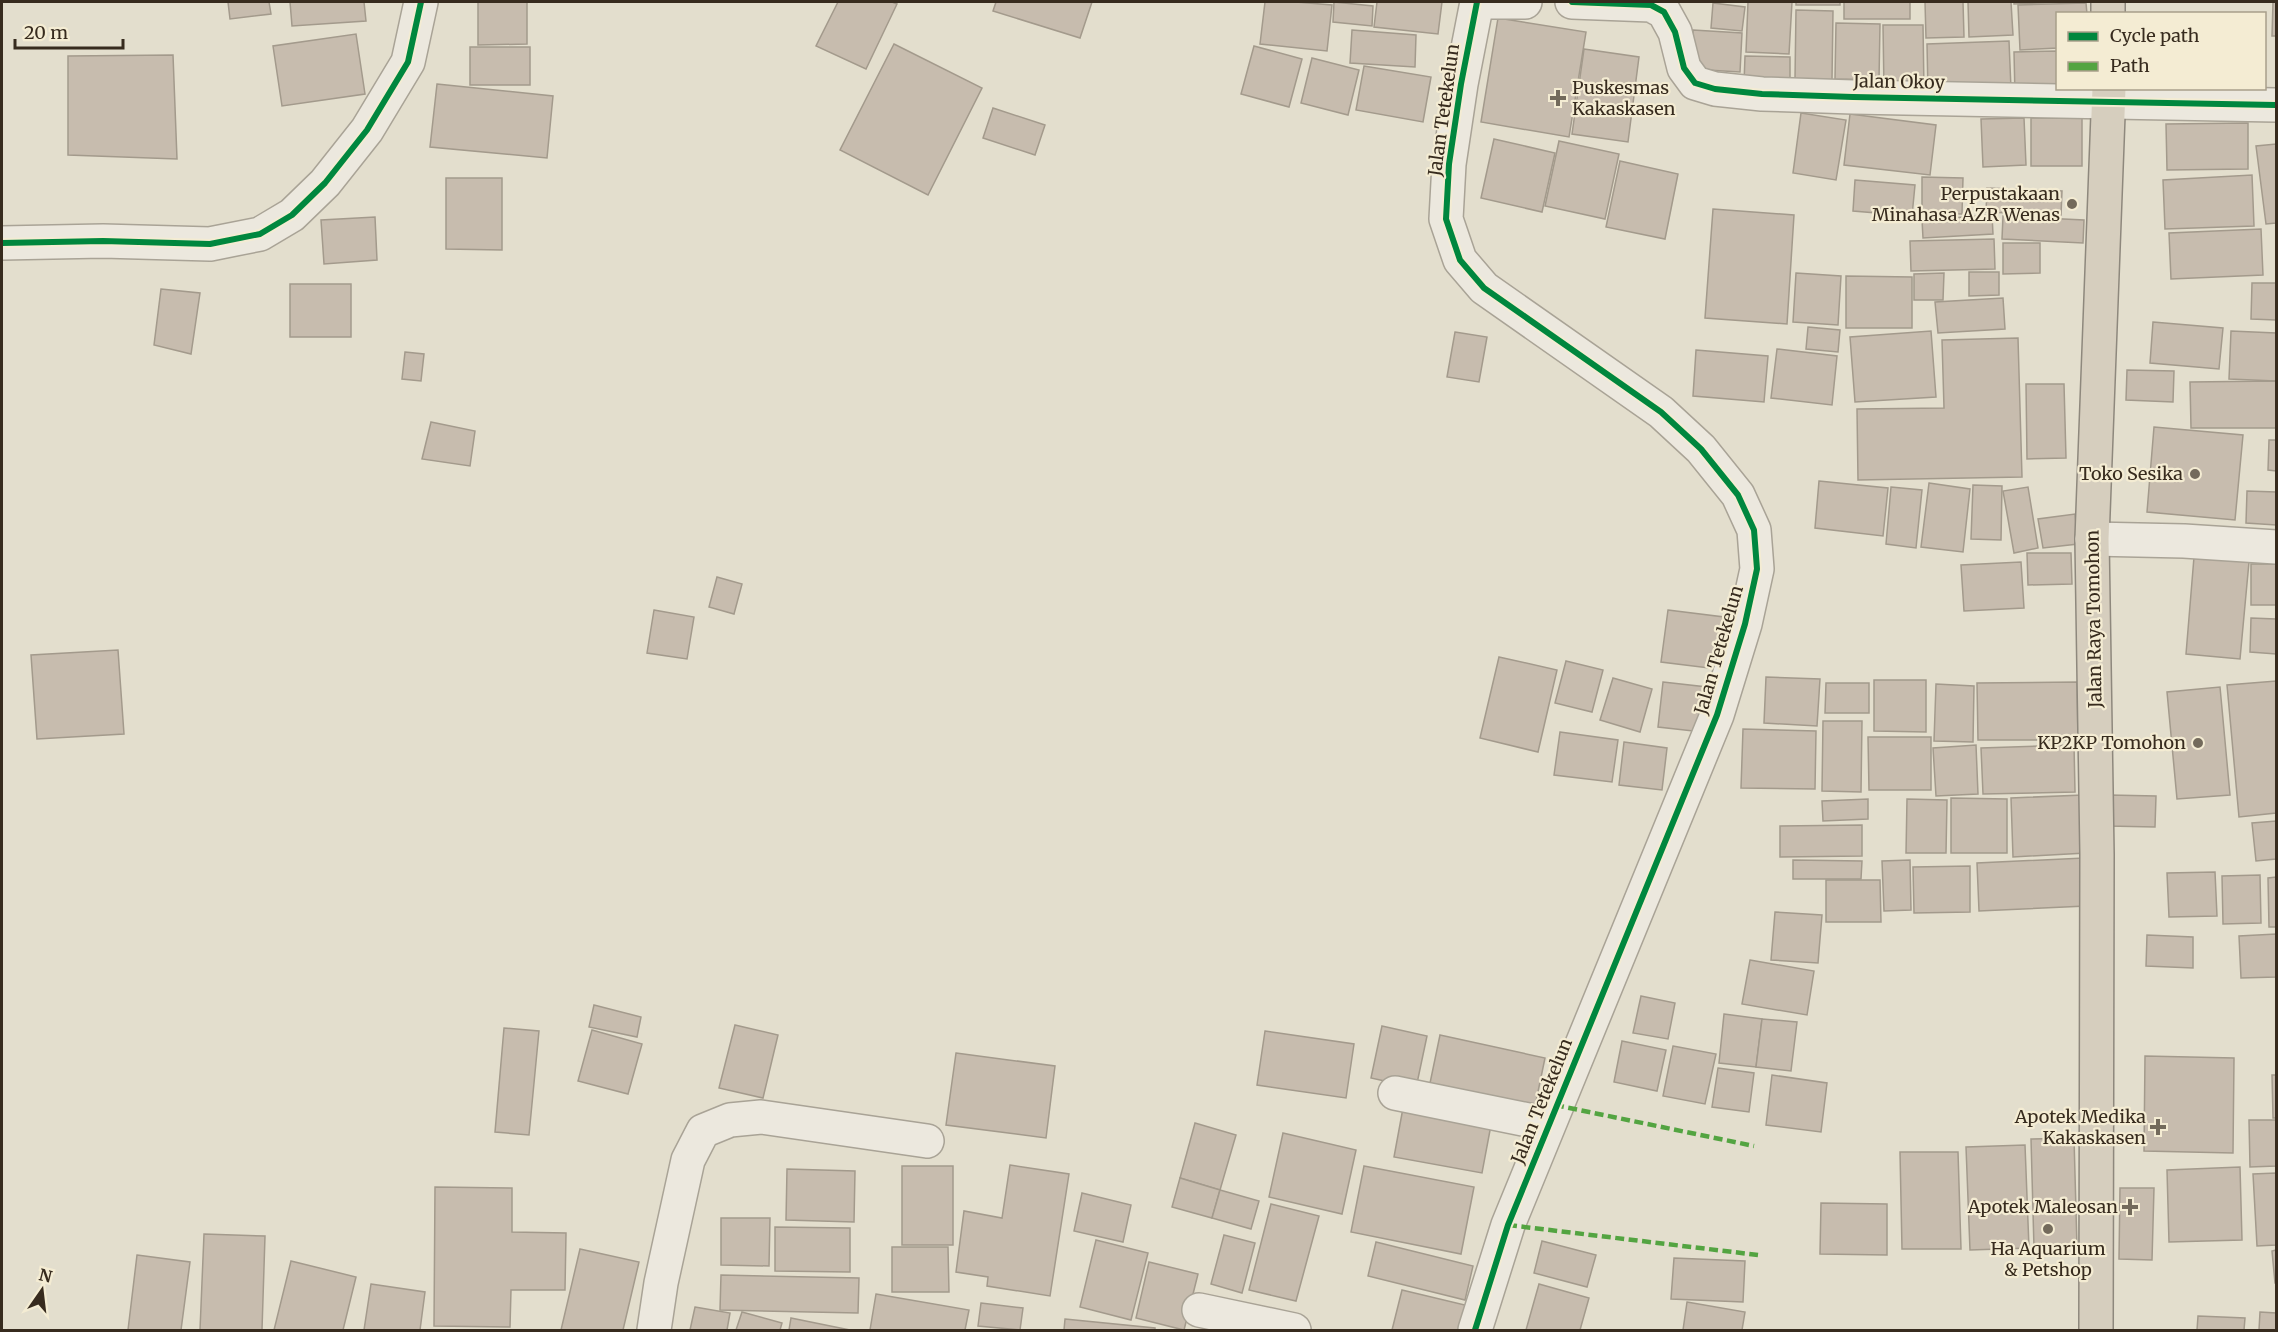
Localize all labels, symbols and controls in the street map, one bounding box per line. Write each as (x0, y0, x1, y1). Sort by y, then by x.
scale bar (15, 12, 123, 50)
legend (2056, 12, 2266, 90)
text: 20 m (24, 21, 68, 44)
text: Cycle path (2110, 24, 2200, 47)
street label: Jalan Tetekelun (1423, 42, 1464, 179)
text: Path (2110, 54, 2150, 77)
street label: Jalan Okoy (1852, 69, 1946, 94)
place label: Puskesmas Kakaskasen (1572, 76, 1676, 120)
marker: Puskesmas Kakaskasen (1549, 89, 1567, 107)
place label: Perpustakaan Minahasa AZR Wenas (1872, 182, 2060, 226)
marker: Perpustakaan Minahasa AZR Wenas (2065, 197, 2079, 211)
place label: Toko Sesika (2079, 462, 2183, 485)
marker: Toko Sesika (2188, 467, 2202, 481)
street label: Jalan Raya Tomohon (2080, 530, 2107, 709)
street label: Jalan Tetekelun (1689, 582, 1748, 718)
place label: KP2KP Tomohon (2037, 731, 2186, 754)
marker: KP2KP Tomohon (2191, 736, 2205, 750)
street label: Jalan Tetekelun (1505, 1035, 1577, 1168)
place label: Apotek Medika Kakaskasen (2014, 1105, 2146, 1149)
marker: Apotek Medika Kakaskasen (2151, 1120, 2165, 1134)
place label: Apotek Maleosan (1967, 1195, 2118, 1218)
marker: Apotek Maleosan (2123, 1200, 2137, 1214)
marker: Ha Aquarium & Petshop (2041, 1222, 2055, 1236)
place label: Ha Aquarium & Petshop (1990, 1237, 2106, 1281)
north arrow (12, 1260, 72, 1320)
text: N (37, 1264, 55, 1287)

